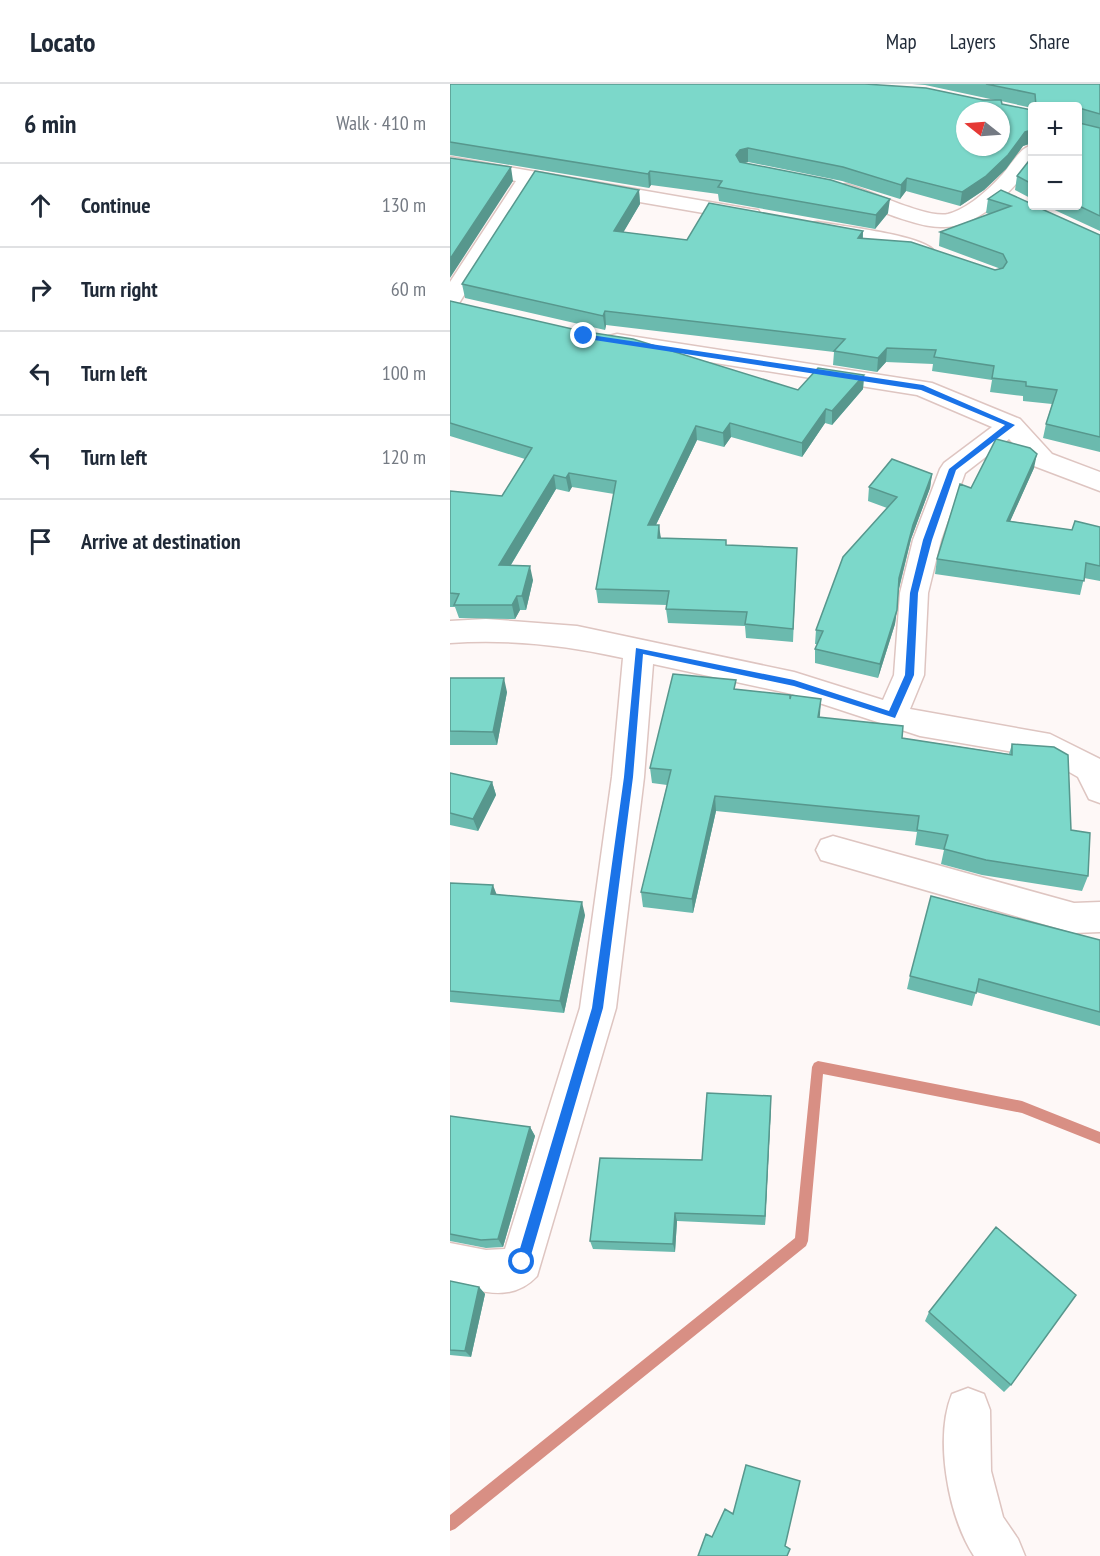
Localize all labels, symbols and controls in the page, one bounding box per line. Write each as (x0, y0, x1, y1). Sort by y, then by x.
text: Locato (30, 23, 96, 60)
text: Map (886, 28, 917, 55)
text: Layers (950, 28, 996, 55)
text: Share (1029, 28, 1070, 55)
north arrow (956, 102, 1010, 156)
map controls (1028, 102, 1082, 210)
button: + (1028, 102, 1082, 156)
text: 6 min (24, 107, 77, 140)
text: Walk · 410 m (336, 110, 426, 136)
button: − (1028, 156, 1082, 210)
icon: ahead (24, 189, 57, 222)
text: Continue (81, 191, 151, 219)
text: 130 m (382, 192, 426, 218)
icon: right (24, 273, 57, 306)
text: Turn right (81, 275, 158, 303)
text: 60 m (391, 276, 426, 302)
route end (570, 322, 596, 348)
icon: left (24, 357, 57, 390)
text: Turn left (81, 359, 147, 387)
text: 100 m (382, 360, 426, 386)
icon: left (24, 441, 57, 474)
text: Turn left (81, 443, 147, 471)
text: 120 m (382, 444, 426, 470)
icon: arrive (24, 525, 57, 558)
text: Arrive at destination (81, 527, 241, 555)
route start (508, 1248, 534, 1274)

